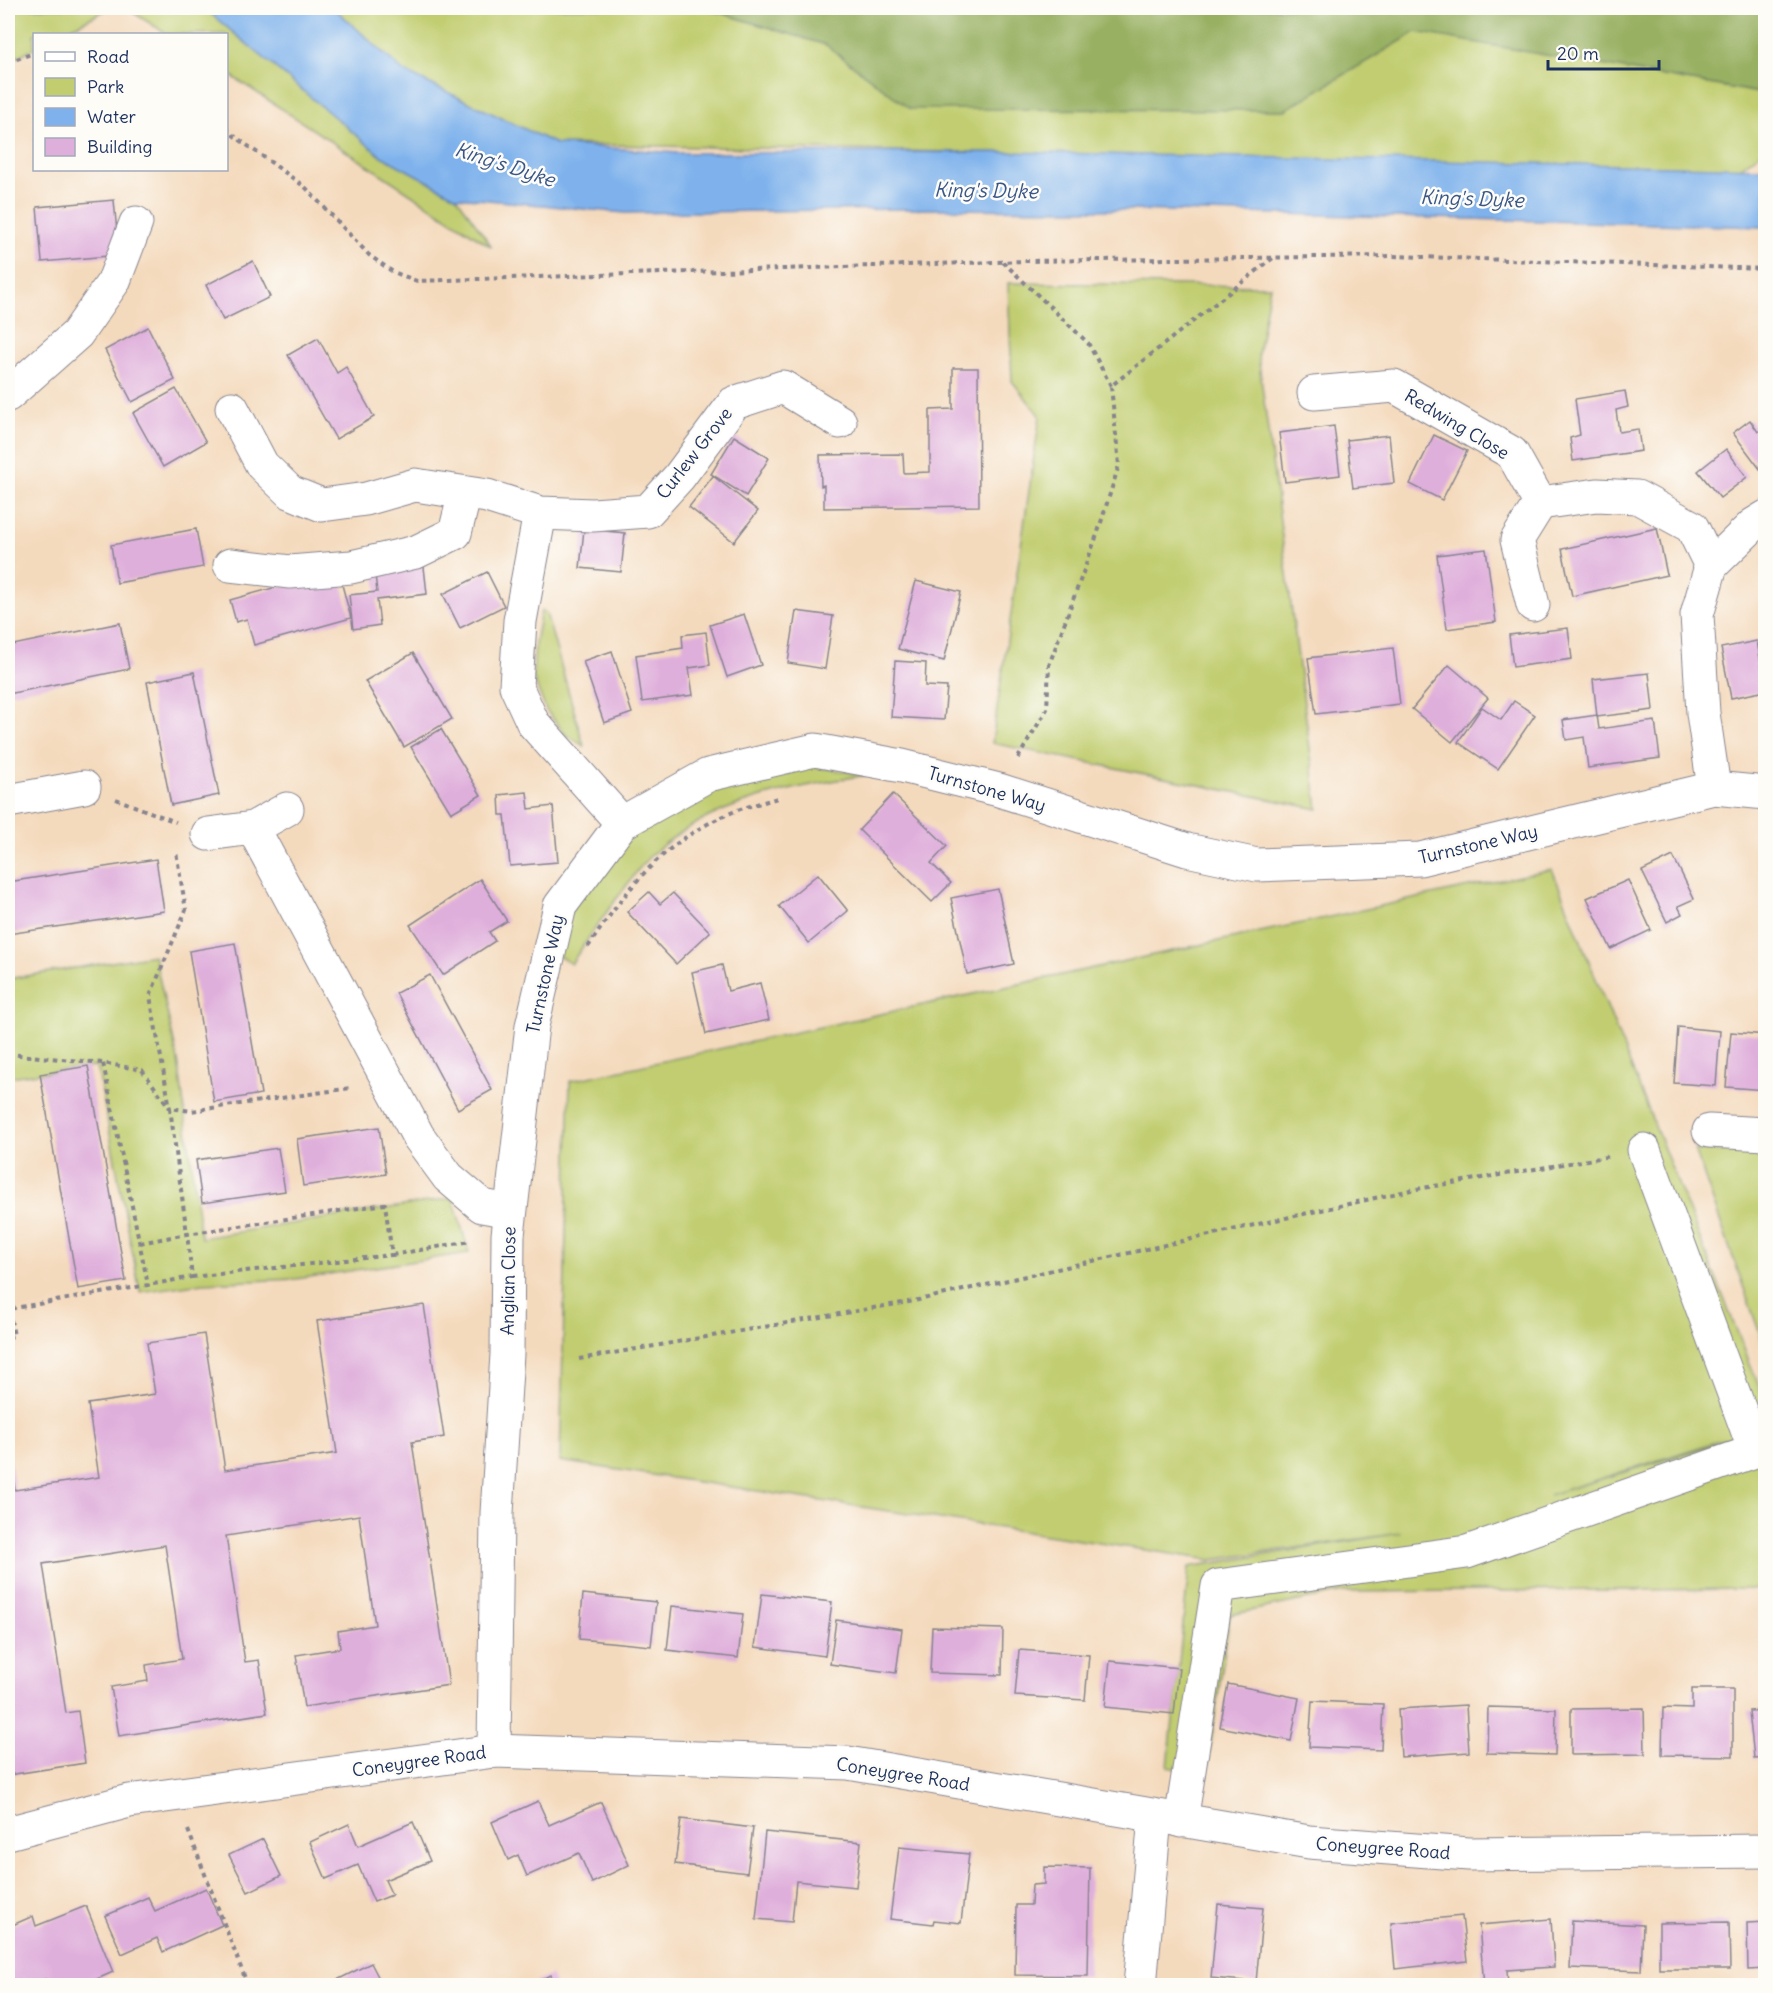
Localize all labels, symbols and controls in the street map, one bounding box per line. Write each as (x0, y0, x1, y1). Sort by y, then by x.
legend (33, 33, 228, 171)
scale bar (1548, 33, 1659, 71)
text: 20 m (1557, 42, 1599, 65)
text: Road (87, 45, 130, 68)
text: Park (87, 75, 124, 98)
text: Water (87, 105, 137, 128)
text: Building (87, 135, 152, 158)
water label: King's Dyke (452, 136, 559, 192)
water label: King's Dyke (934, 177, 1039, 203)
water label: King's Dyke (1420, 184, 1525, 212)
street label: Redwing Close (1400, 384, 1514, 464)
street label: Curlew Grove (651, 402, 737, 504)
street label: Turnstone Way (925, 761, 1049, 817)
street label: Turnstone Way (1416, 819, 1540, 869)
street label: Turnstone Way (521, 912, 569, 1036)
street label: Anglian Close (496, 1226, 520, 1336)
street label: Coneygree Road (351, 1740, 488, 1782)
street label: Coneygree Road (835, 1752, 972, 1796)
street label: Coneygree Road (1315, 1832, 1451, 1864)

